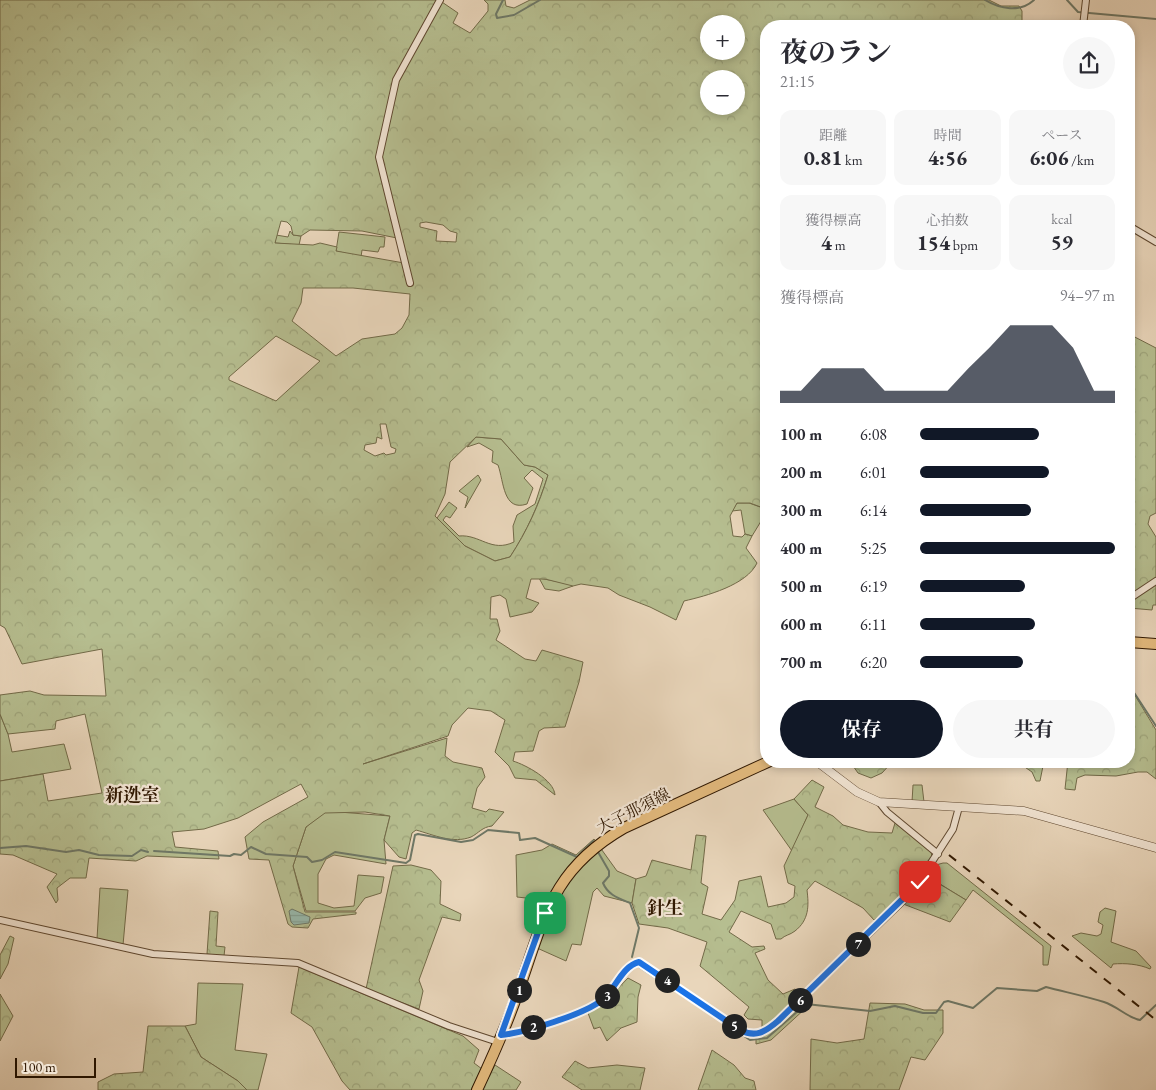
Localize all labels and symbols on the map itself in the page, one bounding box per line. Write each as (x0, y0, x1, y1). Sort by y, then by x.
district label: 新迯室 (105, 783, 159, 806)
street label: 大子那須線 (593, 783, 674, 838)
pin (899, 861, 941, 903)
pin (524, 892, 566, 934)
district label: 針生 (647, 896, 683, 919)
pin: 7 (846, 932, 870, 956)
pin: 4 (654, 968, 680, 992)
pin: 1 (506, 978, 532, 1002)
pin: 3 (594, 984, 620, 1008)
pin: 6 (788, 988, 812, 1012)
pin: 2 (520, 1014, 546, 1040)
pin: 5 (722, 1014, 746, 1038)
scale bar (15, 1055, 96, 1078)

